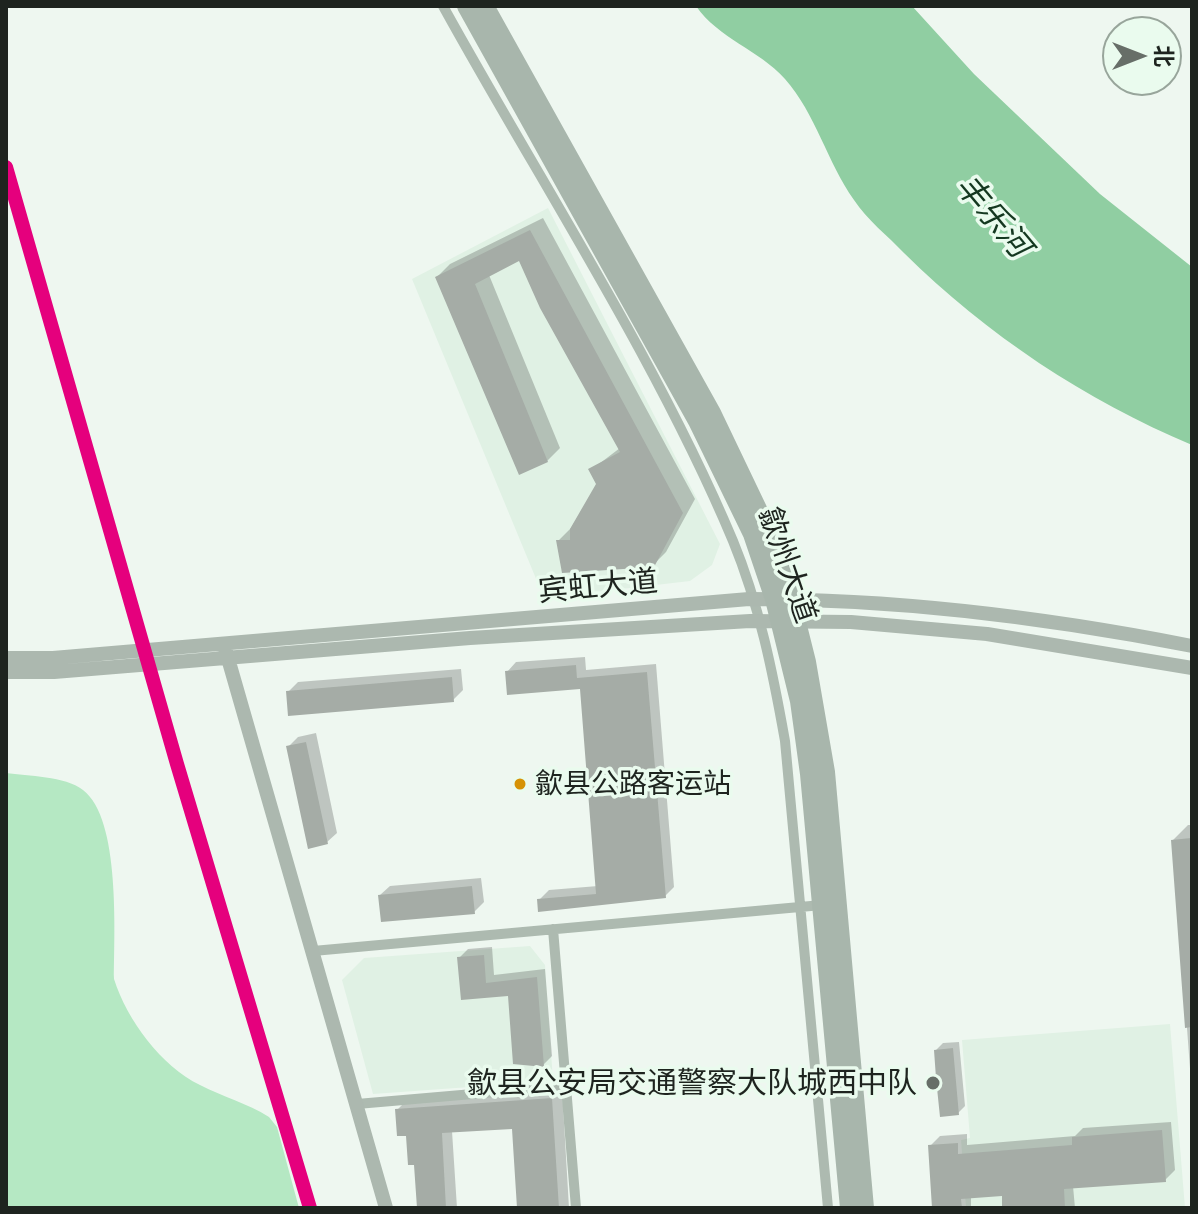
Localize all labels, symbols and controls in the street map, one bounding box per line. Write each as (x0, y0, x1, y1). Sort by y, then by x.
north arrow (1102, 16, 1182, 96)
text: 北 (1151, 45, 1178, 67)
water label: 丰乐河 (947, 167, 1039, 265)
street label: 歙州大道 (751, 502, 825, 628)
street label: 宾虹大道 (537, 563, 659, 609)
place label: 歙县公路客运站 (535, 767, 731, 801)
marker: 歙县公路客运站 (512, 776, 528, 792)
place label: 歙县公安局交通警察大队城西中队 (467, 1065, 917, 1101)
marker: 歙县公安局交通警察大队城西中队 (924, 1074, 942, 1092)

